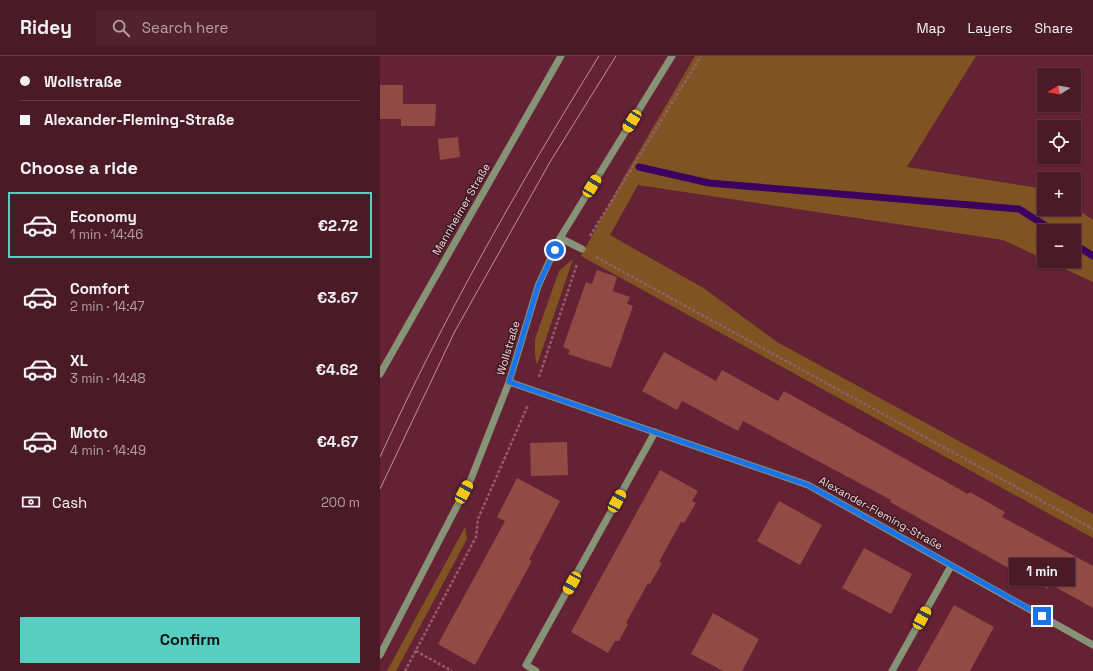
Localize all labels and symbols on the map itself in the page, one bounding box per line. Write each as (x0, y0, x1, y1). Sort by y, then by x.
north arrow (1037, 68, 1081, 112)
car (621, 108, 643, 134)
street label: Mannheimer Straße (429, 161, 493, 257)
car (581, 173, 603, 199)
route start (546, 241, 564, 259)
street label: Wollstraße (493, 319, 523, 377)
street label: Alexander-Fleming-Straße (817, 473, 945, 553)
car (453, 479, 475, 505)
car (606, 488, 628, 514)
callout: 1 min (1009, 558, 1075, 586)
car (561, 570, 583, 596)
car (911, 605, 933, 631)
route end (1033, 607, 1051, 625)

